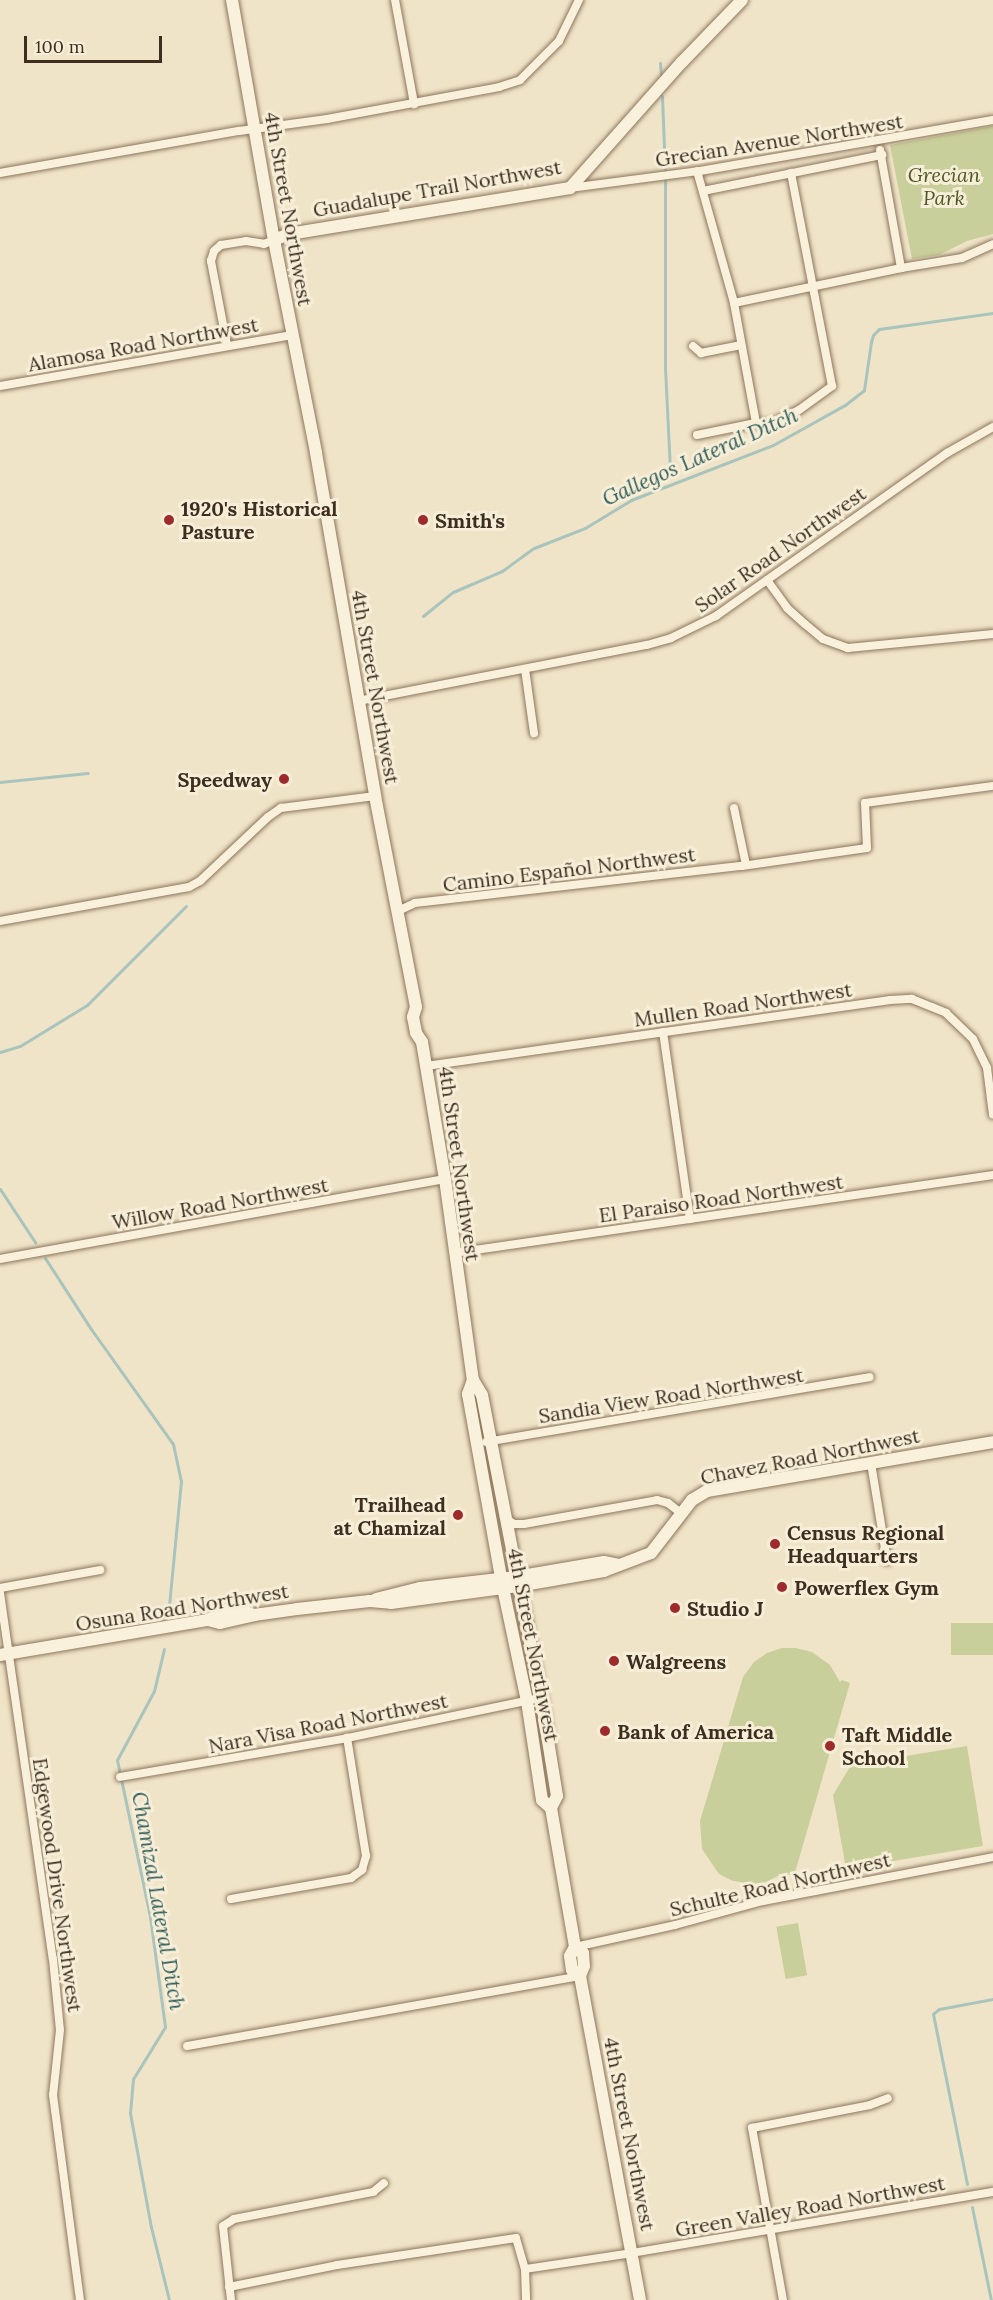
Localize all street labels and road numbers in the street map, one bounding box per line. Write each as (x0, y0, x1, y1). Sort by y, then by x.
street label: Grecian Avenue Northwest (653, 109, 905, 171)
street label: 4th Street Northwest (260, 110, 318, 308)
street label: Guadalupe Trail Northwest (311, 154, 563, 222)
street label: Alamosa Road Northwest (26, 312, 260, 376)
street label: Solar Road Northwest (690, 481, 870, 617)
street label: 4th Street Northwest (347, 588, 405, 786)
street label: Camino Español Northwest (441, 842, 697, 896)
street label: Mullen Road Northwest (632, 977, 854, 1031)
street label: 4th Street Northwest (434, 1065, 486, 1263)
street label: El Paraiso Road Northwest (597, 1169, 845, 1227)
street label: Willow Road Northwest (110, 1172, 330, 1234)
street label: Sandia View Road Northwest (537, 1362, 805, 1428)
street label: Chavez Road Northwest (698, 1423, 922, 1489)
street label: 4th Street Northwest (503, 1546, 565, 1744)
street label: Osuna Road Northwest (74, 1578, 290, 1636)
street label: Nara Visa Road Northwest (206, 1688, 450, 1758)
street label: Edgewood Drive Northwest (28, 1756, 88, 2014)
street label: Schulte Road Northwest (667, 1847, 893, 1921)
street label: 4th Street Northwest (599, 2035, 661, 2233)
street label: Green Valley Road Northwest (673, 2170, 947, 2242)

